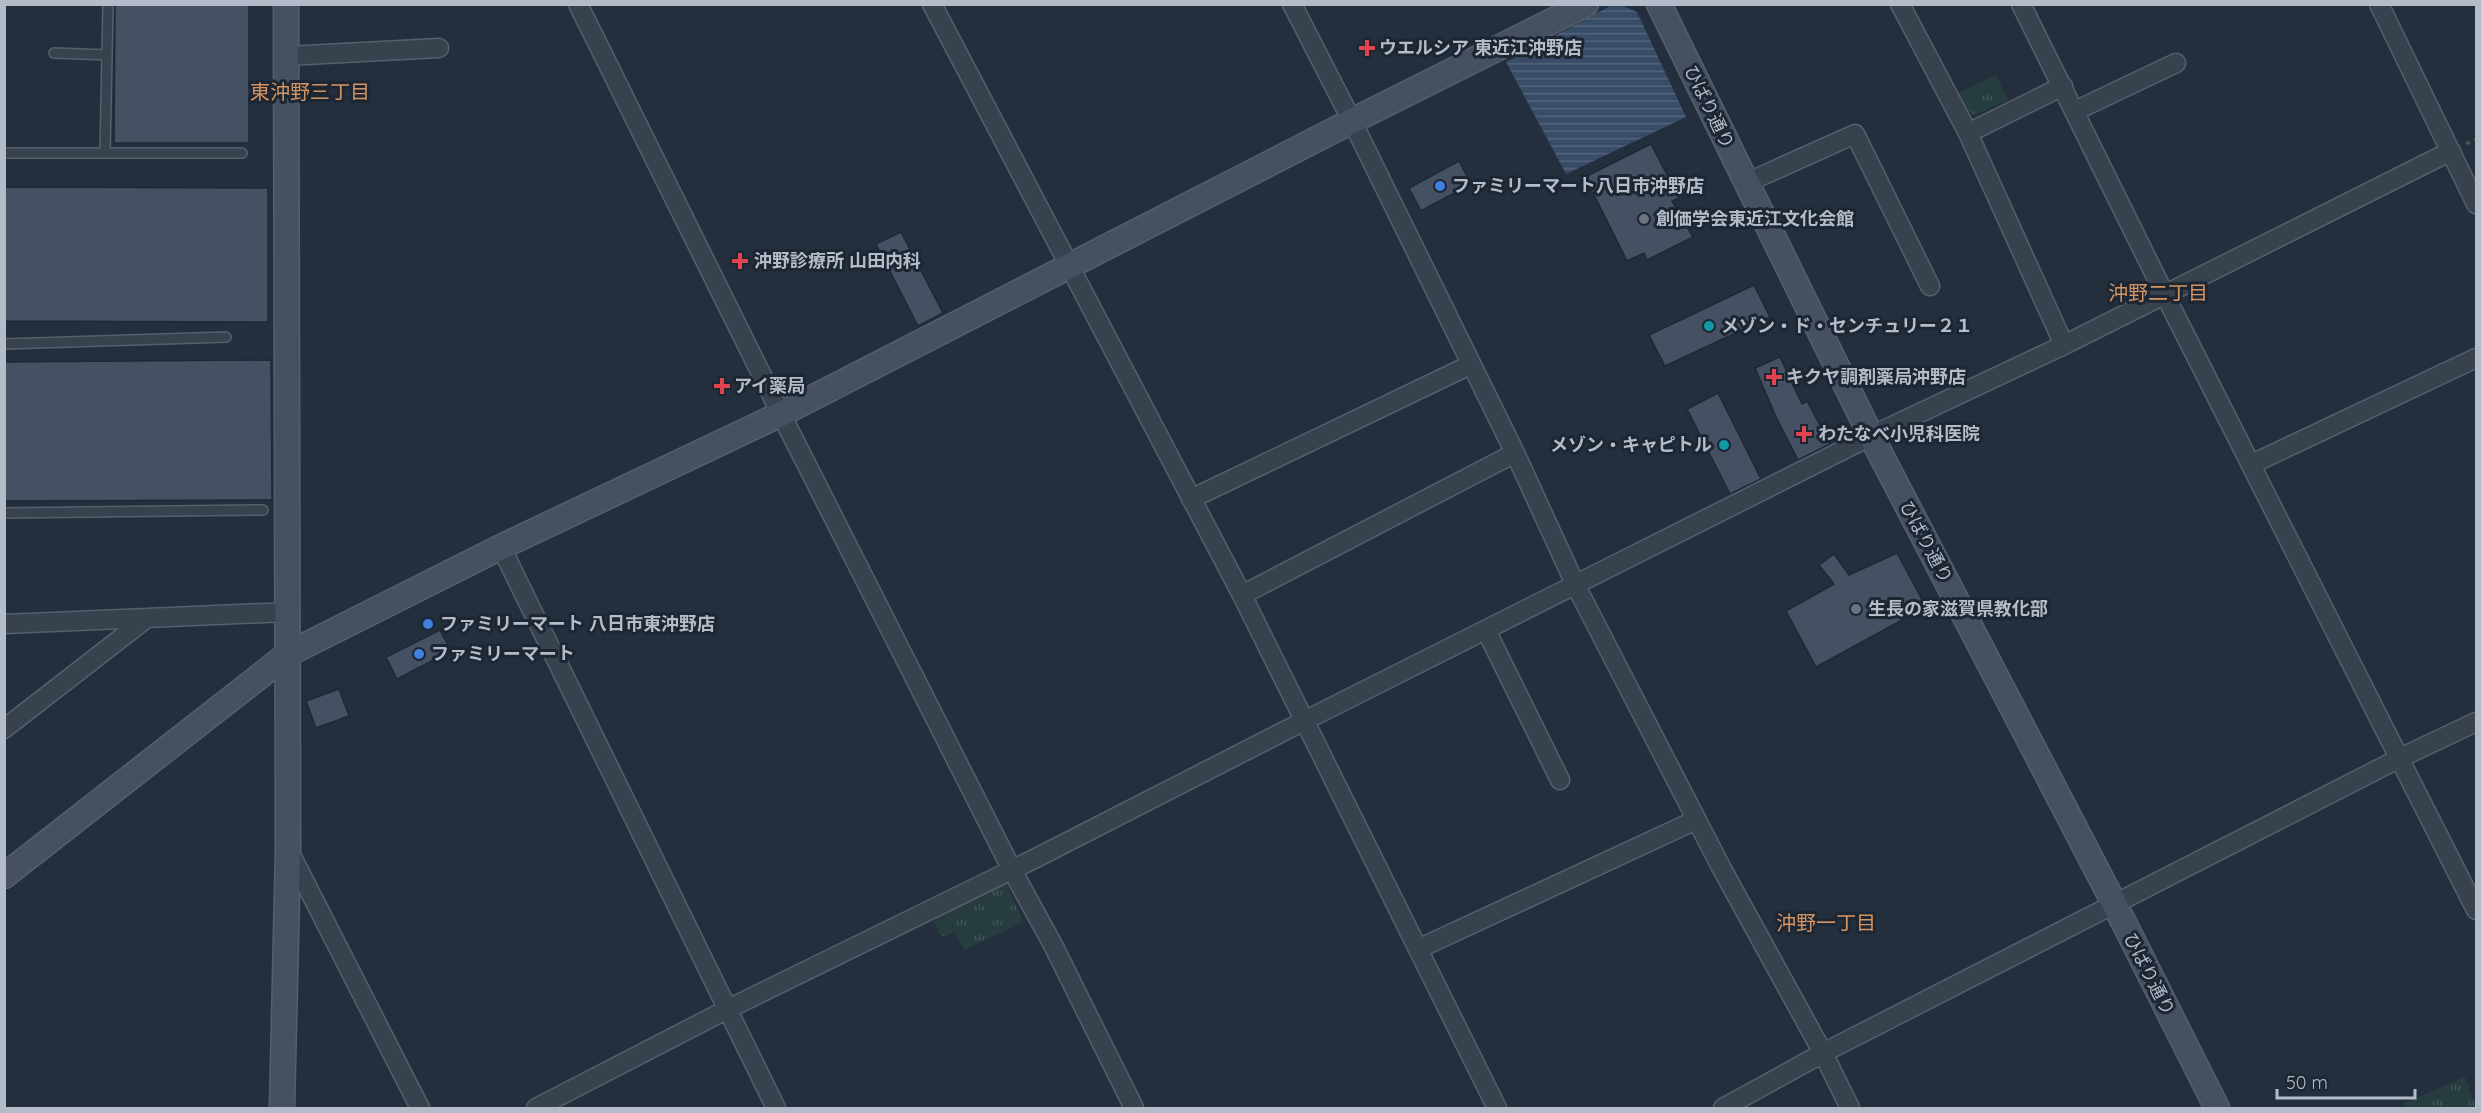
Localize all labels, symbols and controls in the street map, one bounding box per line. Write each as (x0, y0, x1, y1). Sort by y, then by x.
place label: ウエルシア 東近江沖野店 (1379, 36, 1582, 59)
marker: ウエルシア 東近江沖野店 (1360, 41, 1374, 55)
street label: ひばり通り (1679, 61, 1740, 152)
district label: 東沖野三丁目 (250, 79, 370, 104)
place label: ファミリーマート八日市沖野店 (1452, 174, 1704, 197)
marker: ファミリーマート八日市沖野店 (1433, 179, 1447, 193)
place label: 創価学会東近江文化会館 (1656, 207, 1854, 230)
marker: 創価学会東近江文化会館 (1637, 212, 1651, 226)
place label: 沖野診療所 山田内科 (754, 249, 921, 272)
marker: 沖野診療所 山田内科 (731, 252, 749, 270)
district label: 沖野二丁目 (2108, 280, 2208, 305)
place label: メゾン・ド・センチュリー２１ (1721, 314, 1973, 337)
marker: メゾン・ド・センチュリー２１ (1702, 319, 1716, 333)
place label: キクヤ調剤薬局沖野店 (1786, 365, 1966, 388)
marker: キクヤ調剤薬局沖野店 (1767, 370, 1781, 384)
place label: アイ薬局 (734, 374, 805, 397)
marker: アイ薬局 (715, 379, 729, 393)
place label: わたなべ小児科医院 (1818, 422, 1980, 445)
marker: わたなべ小児科医院 (1795, 425, 1813, 443)
place label: メゾン・キャピトル (1550, 433, 1712, 456)
marker: メゾン・キャピトル (1717, 438, 1731, 452)
street label: ひばり通り (1895, 497, 1958, 587)
place label: 生長の家滋賀県教化部 (1868, 597, 2048, 620)
marker: 生長の家滋賀県教化部 (1849, 602, 1863, 616)
place label: ファミリーマート 八日市東沖野店 (440, 612, 715, 635)
marker: ファミリーマート 八日市東沖野店 (421, 617, 435, 631)
place label: ファミリーマート (431, 642, 575, 665)
marker: ファミリーマート (412, 647, 426, 661)
district label: 沖野一丁目 (1776, 910, 1876, 935)
street label: ひばり通り (2119, 928, 2180, 1019)
scale bar (2277, 1062, 2415, 1100)
text: 50 m (2286, 1071, 2328, 1094)

